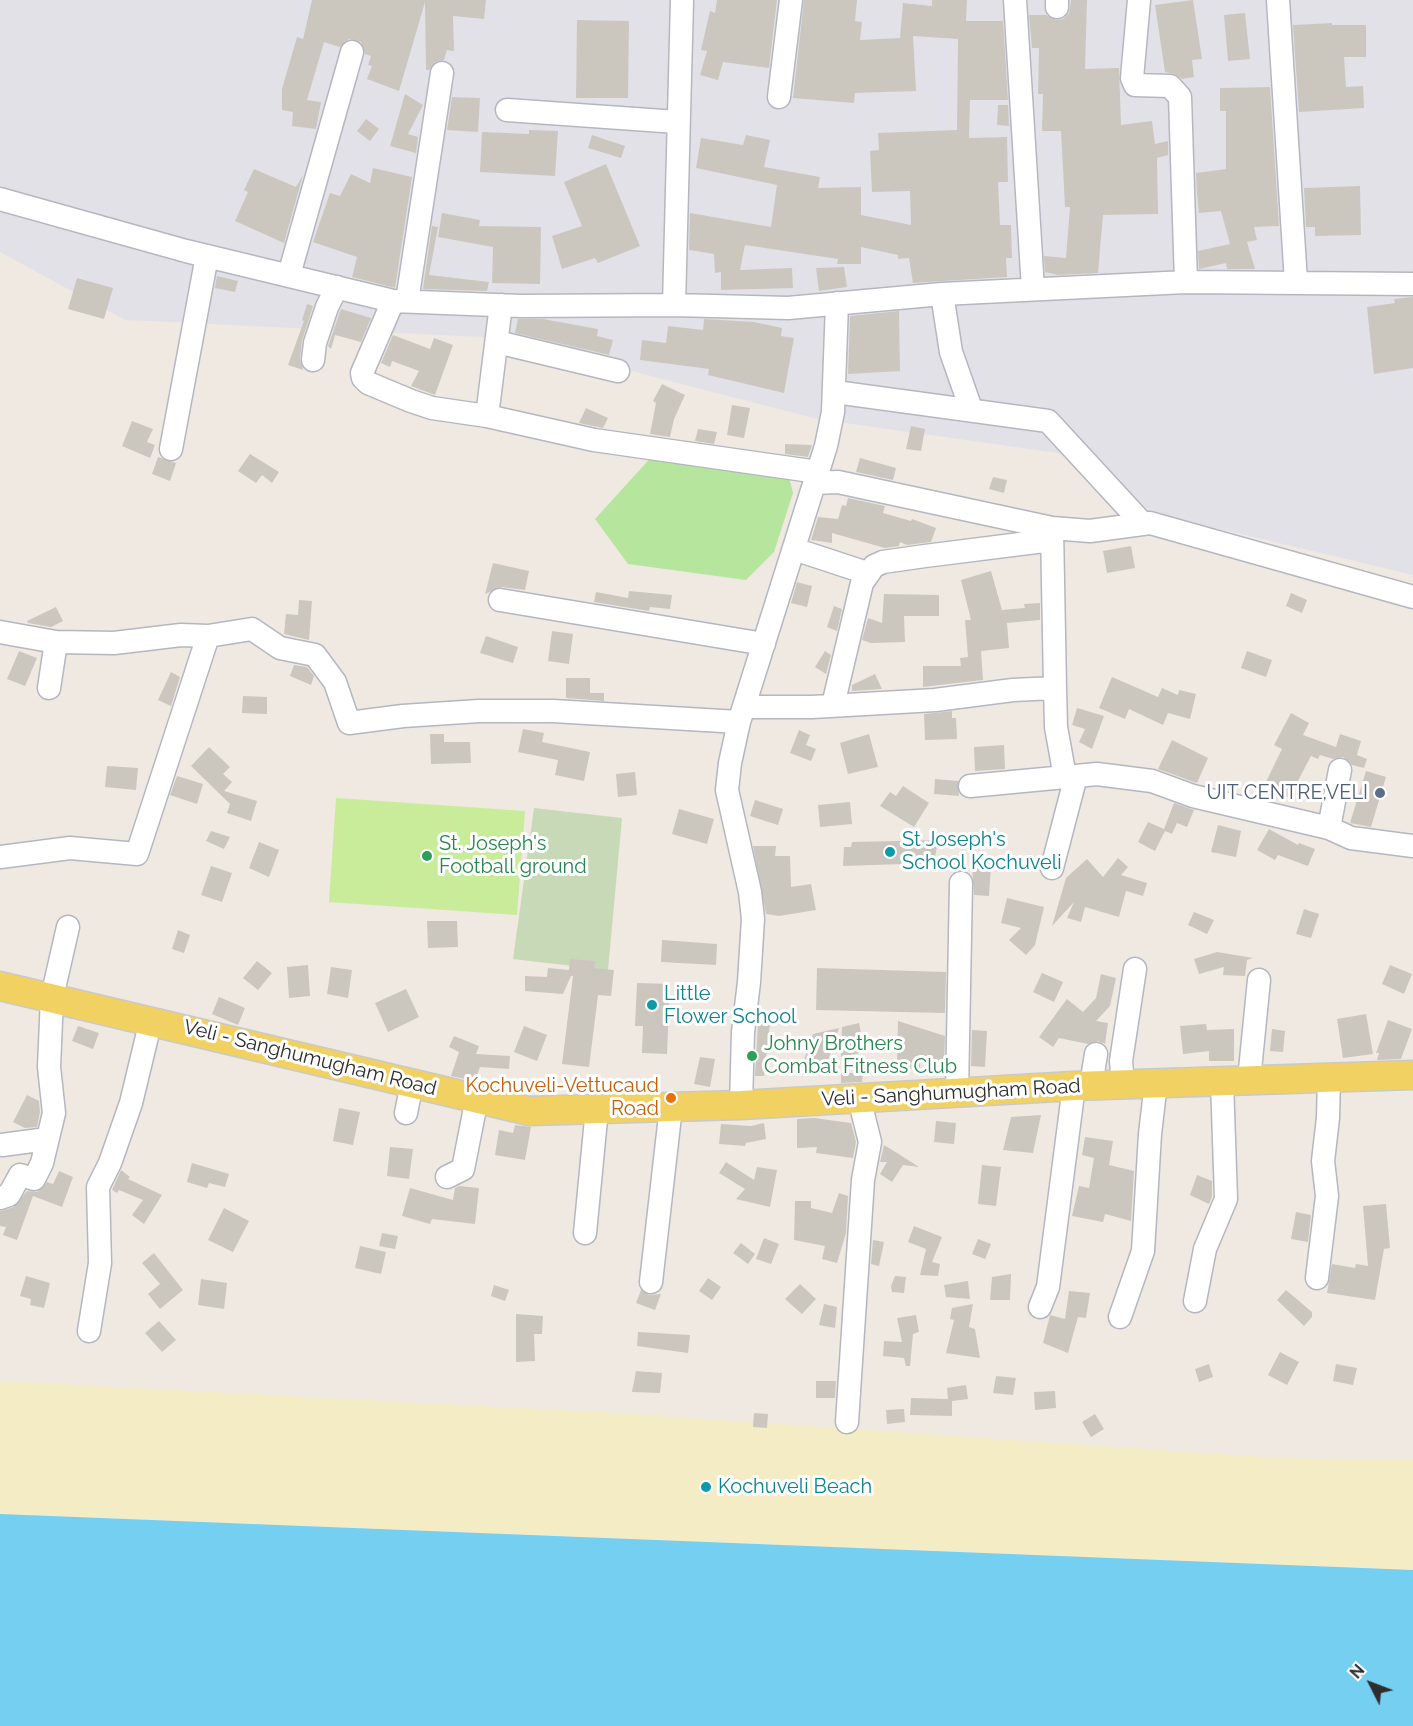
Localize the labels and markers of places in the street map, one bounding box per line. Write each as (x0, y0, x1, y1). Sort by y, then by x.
place label: UIT CENTRE,VELI (1206, 781, 1368, 805)
marker: UIT CENTRE,VELI (1373, 786, 1387, 800)
place label: St Joseph's School Kochuveli (902, 828, 1062, 875)
place label: St. Joseph's Football ground (439, 832, 587, 879)
marker: St Joseph's School Kochuveli (883, 845, 897, 859)
marker: St. Joseph's Football ground (420, 849, 434, 863)
place label: Little Flower School (664, 982, 797, 1029)
marker: Little Flower School (645, 998, 659, 1012)
place label: Johny Brothers Combat Fitness Club (764, 1032, 957, 1079)
marker: Johny Brothers Combat Fitness Club (745, 1049, 759, 1063)
place label: Kochuveli-Vettucaud Road (465, 1074, 659, 1121)
marker: Kochuveli-Vettucaud Road (664, 1091, 678, 1105)
place label: Kochuveli Beach (718, 1475, 872, 1499)
marker: Kochuveli Beach (699, 1480, 713, 1494)

